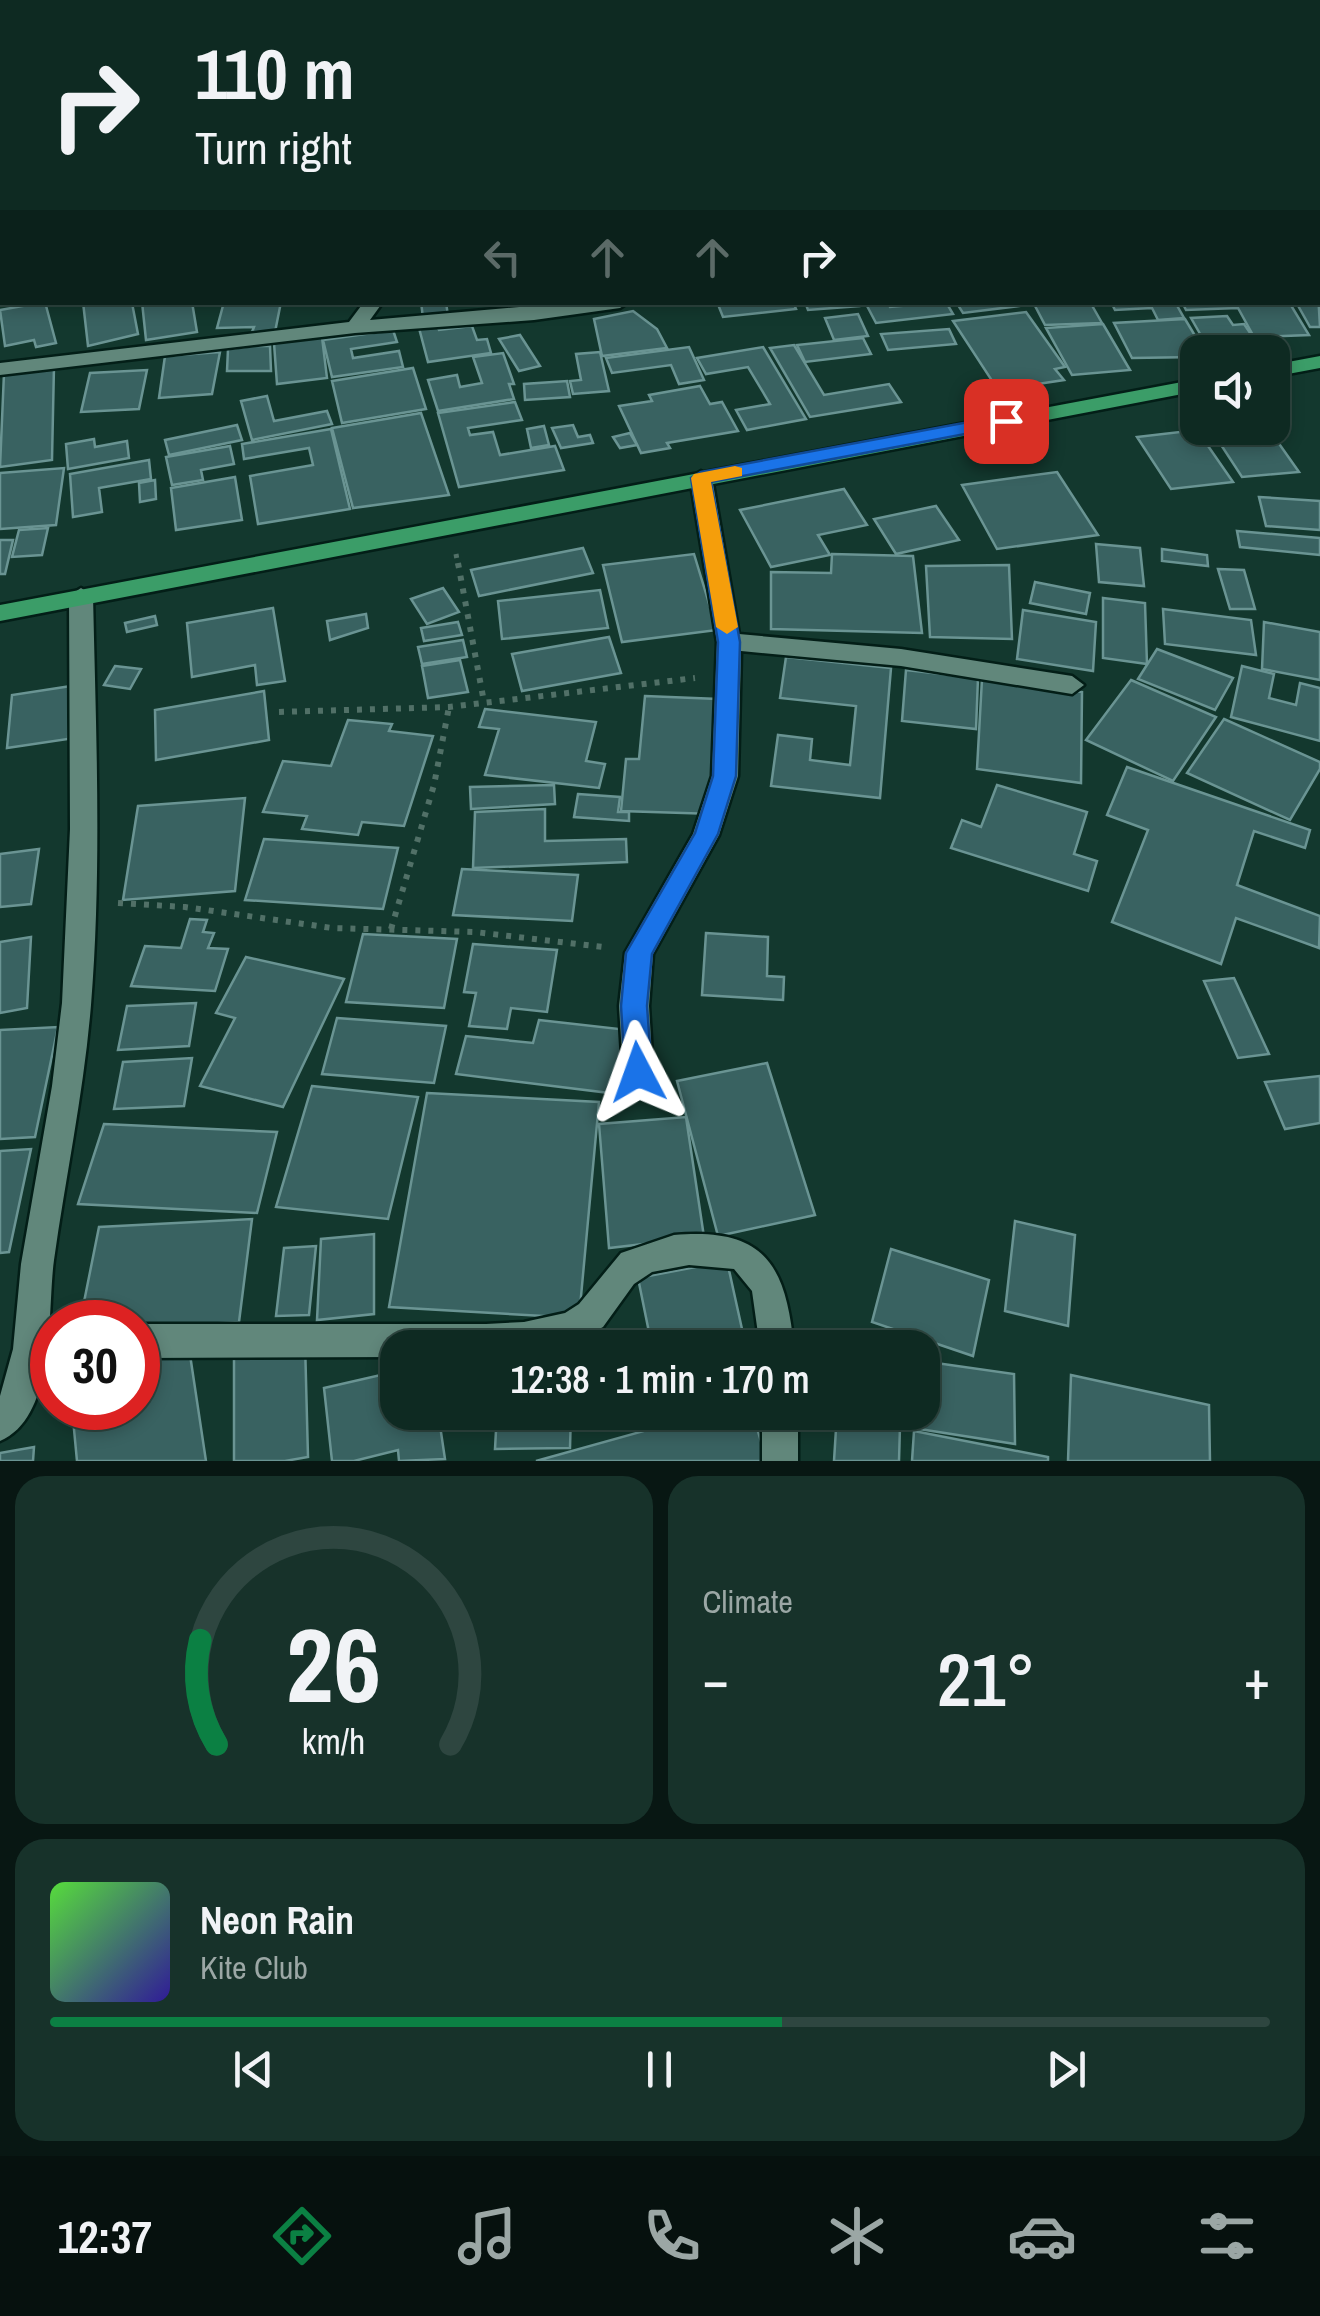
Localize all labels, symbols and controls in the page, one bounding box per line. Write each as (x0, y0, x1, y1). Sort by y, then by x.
text: 110 m (195, 27, 355, 121)
icon: right (30, 40, 160, 170)
text: Turn right (195, 117, 352, 178)
icon: left (475, 230, 530, 285)
icon: ahead (580, 230, 635, 285)
icon: ahead (685, 230, 740, 285)
icon: right (790, 230, 845, 285)
map controls (1180, 335, 1290, 445)
button: sound (1180, 335, 1290, 445)
pin (964, 379, 1049, 464)
icon: arrive (979, 394, 1034, 449)
position arrow (586, 1020, 690, 1124)
speed limit sign: 30 (30, 1300, 160, 1430)
text: 12:38 · 1 min · 170 m (510, 1354, 810, 1405)
text: Climate (703, 1580, 793, 1623)
text: 26 (286, 1594, 381, 1734)
text: 21° (937, 1628, 1035, 1729)
text: − (703, 1642, 729, 1716)
text: + (1244, 1642, 1270, 1716)
text: km/h (302, 1717, 366, 1765)
text: Neon Rain (200, 1895, 354, 1946)
text: Kite Club (200, 1946, 308, 1989)
icon: previous (226, 2042, 281, 2097)
icon: pause (632, 2042, 687, 2097)
icon: next (1039, 2042, 1094, 2097)
icon: directions (267, 2201, 337, 2271)
icon: music (452, 2201, 522, 2271)
icon: phone (637, 2201, 707, 2271)
icon: climate (822, 2201, 892, 2271)
icon: car (1007, 2201, 1077, 2271)
icon: filters (1192, 2201, 1262, 2271)
text: 12:37 (58, 2206, 152, 2267)

